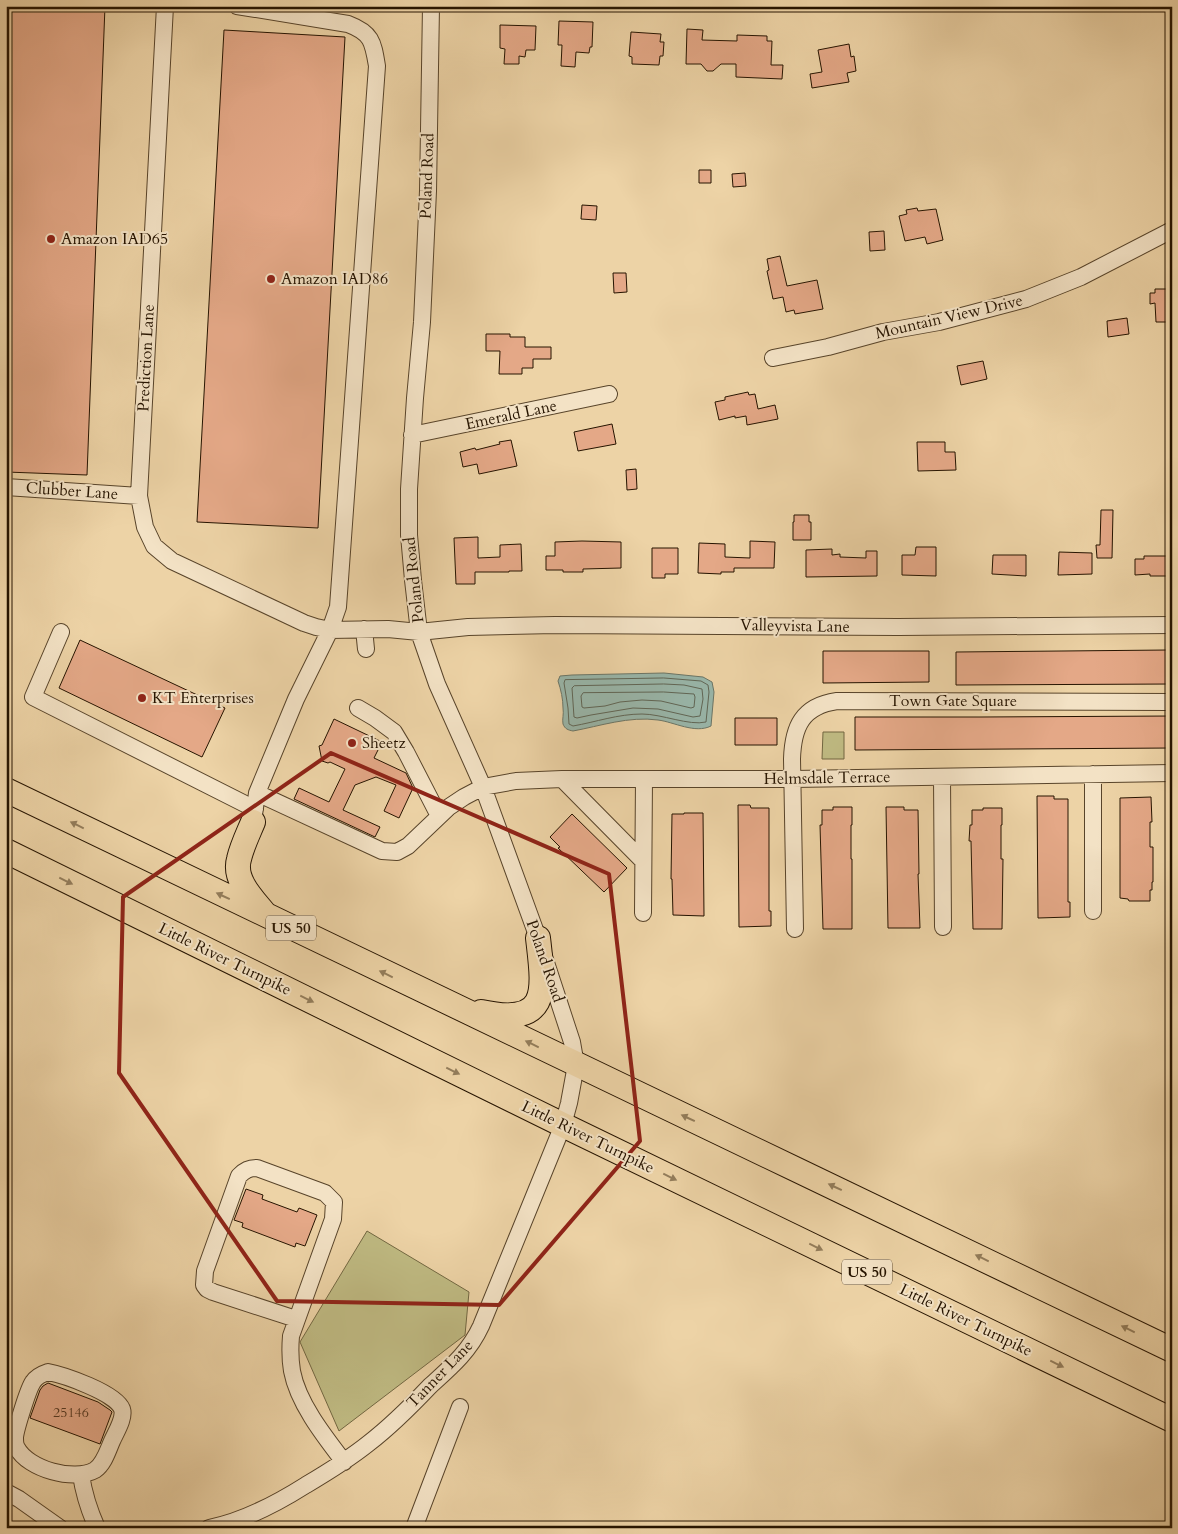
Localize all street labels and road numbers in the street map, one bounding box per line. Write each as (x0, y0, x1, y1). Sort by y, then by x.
street label: Poland Road (415, 132, 440, 219)
street label: Mountain View Drive (873, 289, 1025, 345)
street label: Prediction Lane (132, 304, 160, 412)
street label: Emerald Lane (463, 395, 559, 435)
street label: Clubber Lane (25, 477, 119, 505)
street label: Poland Road (399, 536, 429, 624)
street label: Valleyvista Lane (740, 614, 850, 638)
street label: Town Gate Square (889, 690, 1017, 712)
street label: Helmsdale Terrace (763, 766, 891, 790)
road number: US 50 (266, 916, 316, 940)
street label: Little River Turnpike (155, 917, 295, 1001)
street label: Poland Road (521, 917, 570, 1006)
street label: Little River Turnpike (518, 1095, 658, 1179)
road number: US 50 (842, 1260, 892, 1284)
street label: Little River Turnpike (896, 1278, 1036, 1362)
street label: Tanner Lane (402, 1335, 478, 1413)

